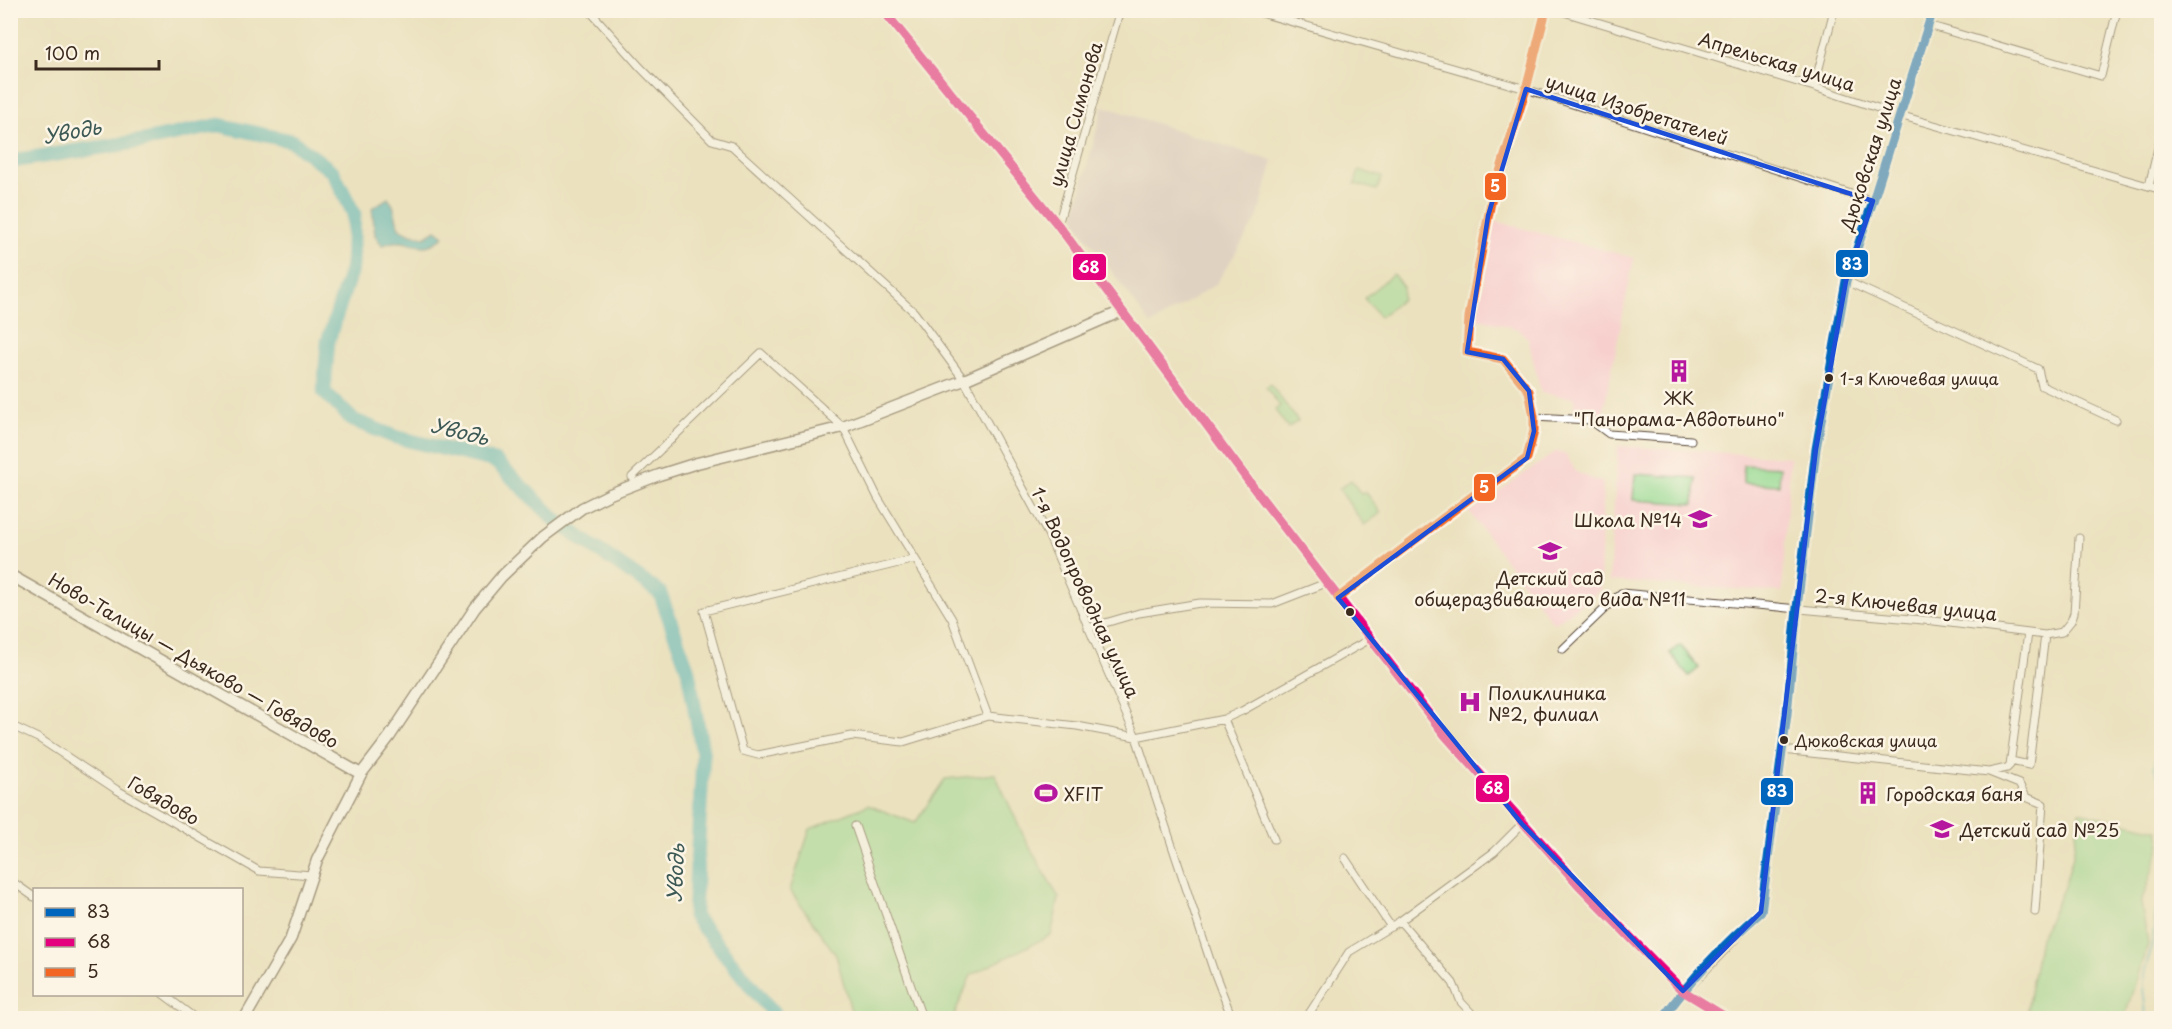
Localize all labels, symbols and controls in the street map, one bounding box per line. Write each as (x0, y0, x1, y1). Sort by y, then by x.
street label: Апрельская улица (1696, 24, 1859, 98)
scale bar (36, 33, 159, 71)
street label: улица Симонова (1041, 38, 1109, 190)
text: 100 m (45, 39, 100, 66)
street label: улица Изобретателей (1542, 67, 1732, 151)
street label: Дюковская улица (1832, 73, 1908, 235)
water label: Уводь (41, 111, 104, 151)
line badge: 5 (1484, 172, 1507, 201)
text: 5 (1490, 173, 1500, 197)
line badge: 83 (1835, 249, 1869, 278)
text: 83 (1842, 251, 1862, 275)
line badge: 68 (1072, 253, 1107, 281)
text: 68 (1078, 254, 1100, 278)
building icon: ЖК "Панорама-Авдотьино" (1666, 358, 1692, 384)
place label: 1-я Ключевая улица (1840, 366, 1999, 390)
marker: 1-я Ключевая улица (1823, 372, 1835, 384)
place label: ЖК "Панорама-Авдотьино" (1573, 384, 1785, 432)
water label: Уводь (428, 409, 493, 453)
line badge: 5 (1473, 473, 1496, 502)
text: 5 (1479, 474, 1489, 498)
street label: 1-я Водопроводная улица (1025, 482, 1147, 703)
place label: Школа №14 (1574, 506, 1682, 533)
school or university icon: Школа №14 (1687, 506, 1713, 532)
school or university icon: Детский сад общеразвивающего вида №11 (1537, 538, 1563, 564)
place label: Детский сад общеразвивающего вида №11 (1414, 564, 1686, 612)
street label: Ново-Талицы — Дьяково — Говядово (44, 566, 344, 754)
street label: 2-я Ключевая улица (1814, 581, 1999, 627)
unlabelled marker (1344, 606, 1356, 618)
place label: Поликлиника №2, филиал (1488, 679, 1607, 727)
hospital icon: Поликлиника №2, филиал (1457, 689, 1483, 715)
place label: Дюковская улица (1794, 728, 1937, 752)
marker: Дюковская улица (1778, 734, 1790, 746)
street label: Говядово (123, 769, 205, 831)
line badge: 68 (1475, 774, 1510, 803)
text: 68 (1482, 775, 1504, 799)
line badge: 83 (1760, 777, 1794, 806)
text: 83 (1767, 778, 1787, 802)
sports icon: XFIT (1033, 780, 1059, 806)
place label: XFIT (1064, 780, 1104, 807)
building icon: Городская баня (1855, 780, 1881, 806)
place label: Городская баня (1886, 780, 2023, 807)
school or university icon: Детский сад №25 (1929, 816, 1955, 842)
place label: Детский сад №25 (1959, 816, 2119, 843)
water label: Уводь (658, 842, 692, 903)
legend (33, 888, 243, 996)
text: 83 (87, 897, 110, 924)
text: 68 (87, 927, 111, 954)
text: 5 (87, 957, 99, 984)

